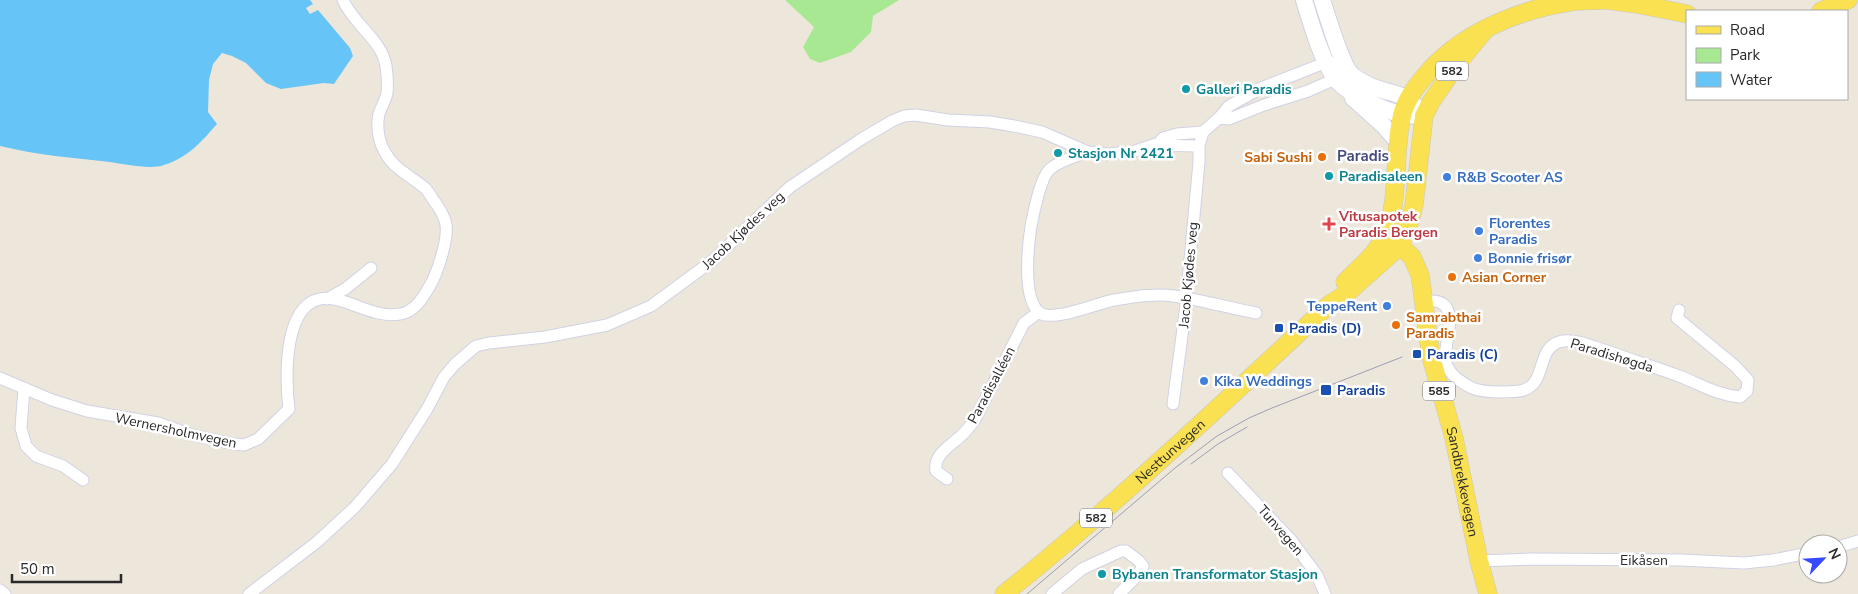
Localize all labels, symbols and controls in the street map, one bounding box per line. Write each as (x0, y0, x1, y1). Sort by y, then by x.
legend (1686, 10, 1848, 100)
text: Road (1730, 20, 1765, 40)
text: Park (1730, 45, 1760, 65)
road number: 582 (1436, 61, 1468, 80)
text: Water (1730, 70, 1773, 90)
place label: Galleri Paradis (1196, 80, 1292, 99)
marker: Galleri Paradis (1180, 83, 1192, 95)
place label: Stasjon Nr 2421 (1068, 144, 1174, 163)
district label: Paradis (1337, 146, 1389, 166)
marker: Stasjon Nr 2421 (1052, 147, 1064, 159)
place label: Sabi Sushi (1244, 148, 1312, 167)
marker: Sabi Sushi (1316, 151, 1328, 163)
place label: Paradisaleen (1339, 167, 1423, 186)
place label: R&B Scooter AS (1457, 168, 1563, 187)
marker: Paradisaleen (1323, 170, 1335, 182)
marker: R&B Scooter AS (1441, 171, 1453, 183)
street label: Jacob Kjødes veg (697, 187, 789, 274)
place label: Vitusapotek Paradis Bergen (1338, 207, 1438, 242)
place label: Florentes Paradis (1489, 214, 1550, 249)
marker: Vitusapotek Paradis Bergen (1323, 218, 1335, 230)
street label: Jacob Kjødes veg (1174, 221, 1203, 330)
marker: Florentes Paradis (1473, 225, 1485, 237)
place label: Bonnie frisør (1488, 249, 1572, 268)
marker: Bonnie frisør (1472, 252, 1484, 264)
place label: Asian Corner (1462, 268, 1547, 287)
marker: Asian Corner (1446, 271, 1458, 283)
place label: TeppeRent (1307, 297, 1378, 316)
marker: TeppeRent (1381, 300, 1393, 312)
place label: Samrabthai Paradis (1406, 308, 1481, 343)
place label: Paradis (D) (1289, 319, 1362, 338)
marker: Samrabthai Paradis (1390, 319, 1402, 331)
marker: Paradis (D) (1273, 322, 1285, 334)
street label: Paradishøgda (1568, 334, 1656, 377)
street label: Paradisalléen (963, 343, 1020, 427)
place label: Paradis (C) (1427, 345, 1499, 364)
marker: Paradis (C) (1411, 348, 1423, 360)
place label: Kika Weddings (1214, 372, 1312, 391)
marker: Kika Weddings (1198, 375, 1210, 387)
place label: Paradis (1337, 381, 1386, 400)
road number: 585 (1423, 382, 1455, 401)
marker: Paradis (1319, 383, 1333, 397)
street label: Wernersholmvegen (113, 408, 239, 453)
street label: Nesttunvegen (1131, 415, 1210, 488)
street label: Sandbrekkevegen (1441, 424, 1483, 538)
street label: Tunvegen (1253, 501, 1308, 560)
road number: 582 (1080, 508, 1112, 528)
north arrow (1798, 534, 1848, 584)
text: N (1824, 545, 1845, 562)
street label: Eikåsen (1620, 551, 1668, 570)
scale bar (12, 552, 121, 584)
text: 50 m (20, 559, 55, 579)
place label: Bybanen Transformator Stasjon (1112, 565, 1318, 584)
marker: Bybanen Transformator Stasjon (1096, 568, 1108, 580)

